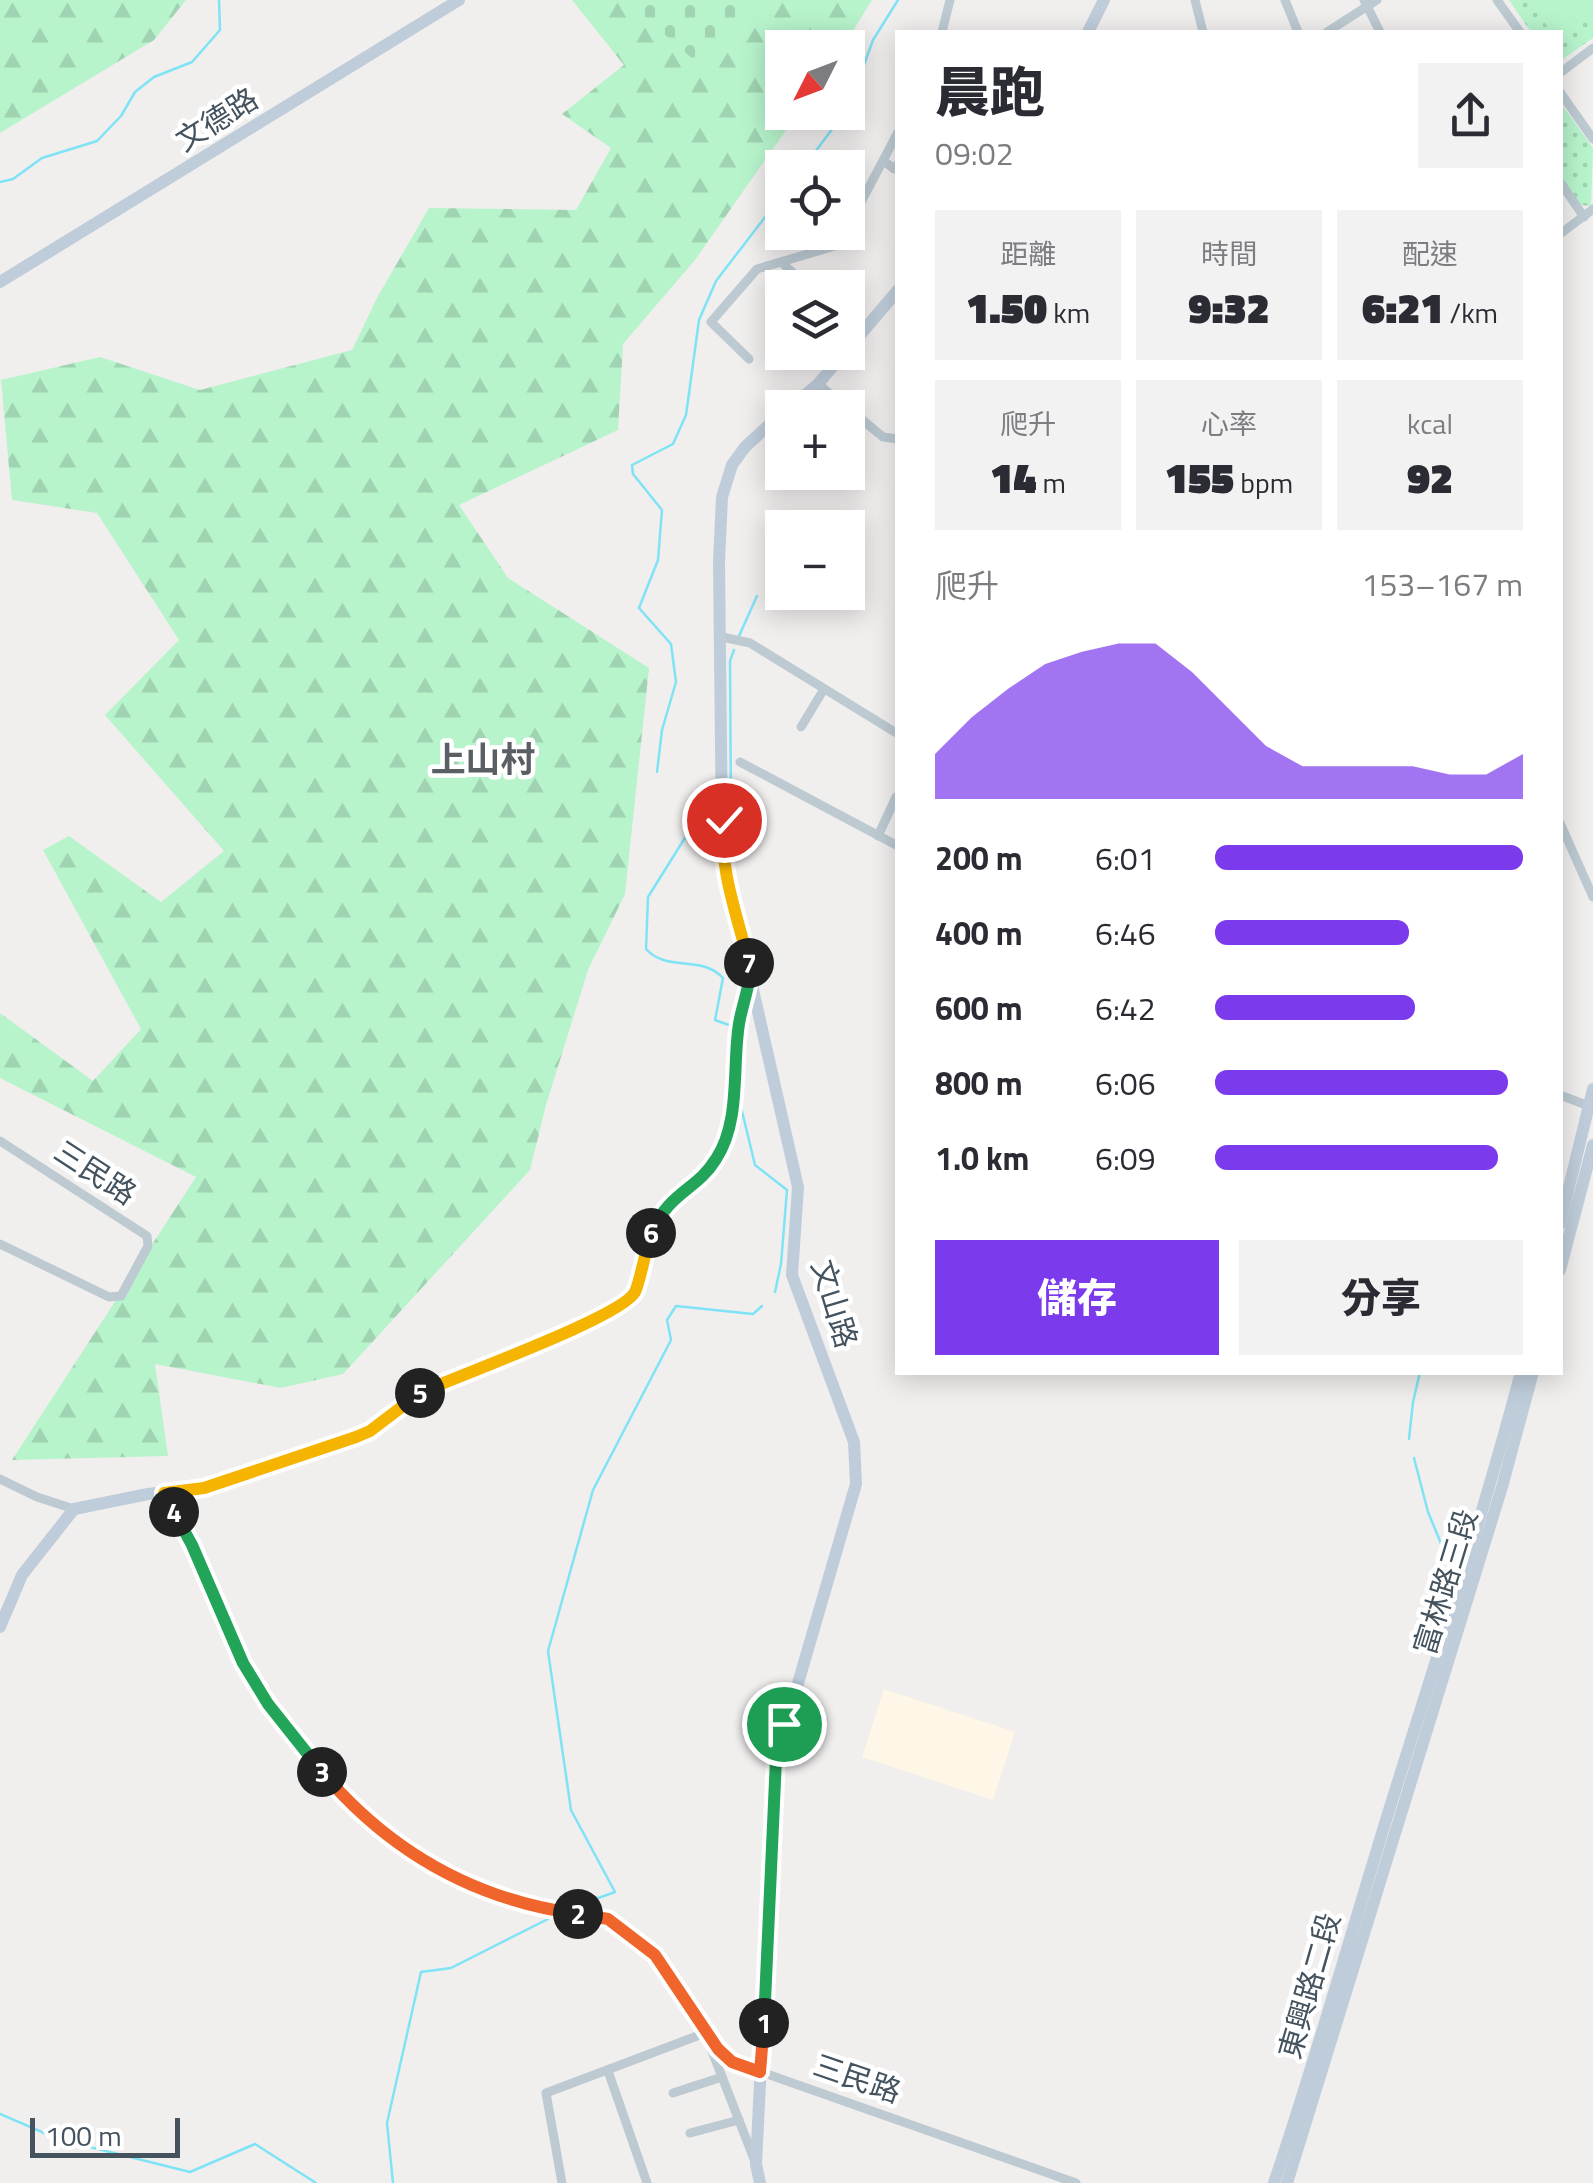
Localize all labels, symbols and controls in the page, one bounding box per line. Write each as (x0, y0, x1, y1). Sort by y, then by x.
north arrow (765, 30, 865, 130)
map controls (765, 30, 865, 610)
text: 晨跑 (935, 50, 1045, 133)
button: share (1418, 63, 1523, 168)
street label: 文德路 (166, 76, 267, 163)
text: 09:02 (935, 129, 1014, 177)
button: locate (765, 150, 865, 250)
text: 距離 (1000, 232, 1056, 275)
text: 時間 (1201, 232, 1257, 275)
text: 配速 (1402, 232, 1458, 275)
button: layers (765, 270, 865, 370)
text: 1.50 (966, 275, 1047, 339)
text: 9:32 (1188, 275, 1270, 339)
text: 6:21 (1362, 275, 1443, 339)
text: km (1047, 291, 1090, 334)
text: /km (1443, 291, 1498, 334)
button: + (765, 390, 865, 490)
text: 爬升 (1000, 402, 1056, 445)
text: 心率 (1201, 402, 1257, 445)
text: kcal (1407, 402, 1453, 445)
text: 14 (990, 445, 1036, 509)
text: 155 (1165, 445, 1234, 509)
text: 92 (1407, 445, 1453, 509)
text: m (1036, 461, 1066, 504)
text: bpm (1234, 461, 1293, 504)
button: − (765, 510, 865, 610)
text: 153–167 m (1361, 560, 1523, 608)
text: 爬升 (935, 561, 999, 609)
district label: 上山村 (430, 732, 536, 786)
pin (682, 778, 767, 863)
icon: check (697, 793, 752, 848)
text: 200 m (935, 834, 1023, 882)
text: 6:01 (1095, 834, 1156, 882)
text: 400 m (935, 909, 1023, 957)
text: 6:46 (1095, 909, 1156, 957)
pin: 7 (724, 938, 774, 988)
text: 7 (741, 941, 757, 984)
text: 600 m (935, 984, 1023, 1032)
text: 6:42 (1095, 984, 1156, 1032)
text: 800 m (935, 1059, 1023, 1107)
text: 6:06 (1095, 1059, 1156, 1107)
street label: 三民路 (45, 1128, 146, 1216)
text: 1.0 km (935, 1134, 1029, 1182)
text: 6:09 (1095, 1134, 1156, 1182)
pin: 6 (626, 1208, 676, 1258)
text: 6 (643, 1211, 659, 1254)
button: 儲存 (935, 1240, 1219, 1355)
button: 分享 (1239, 1240, 1523, 1355)
street label: 文山路 (800, 1254, 870, 1353)
pin: 5 (395, 1368, 445, 1418)
text: 5 (412, 1371, 428, 1414)
pin: 4 (149, 1487, 199, 1537)
text: 4 (166, 1490, 182, 1533)
street label: 富林路三段 (1401, 1503, 1489, 1660)
pin (742, 1682, 827, 1767)
icon: arrive (757, 1697, 812, 1752)
pin: 3 (297, 1747, 347, 1797)
text: 3 (314, 1750, 330, 1793)
pin: 2 (553, 1889, 603, 1939)
text: 2 (570, 1892, 586, 1935)
street label: 東興路二段 (1266, 1907, 1352, 2064)
pin: 1 (739, 1998, 789, 2048)
text: 1 (756, 2001, 772, 2044)
street label: 三民路 (807, 2042, 907, 2114)
scale bar (30, 2113, 180, 2158)
text: 100 m (45, 2114, 122, 2157)

